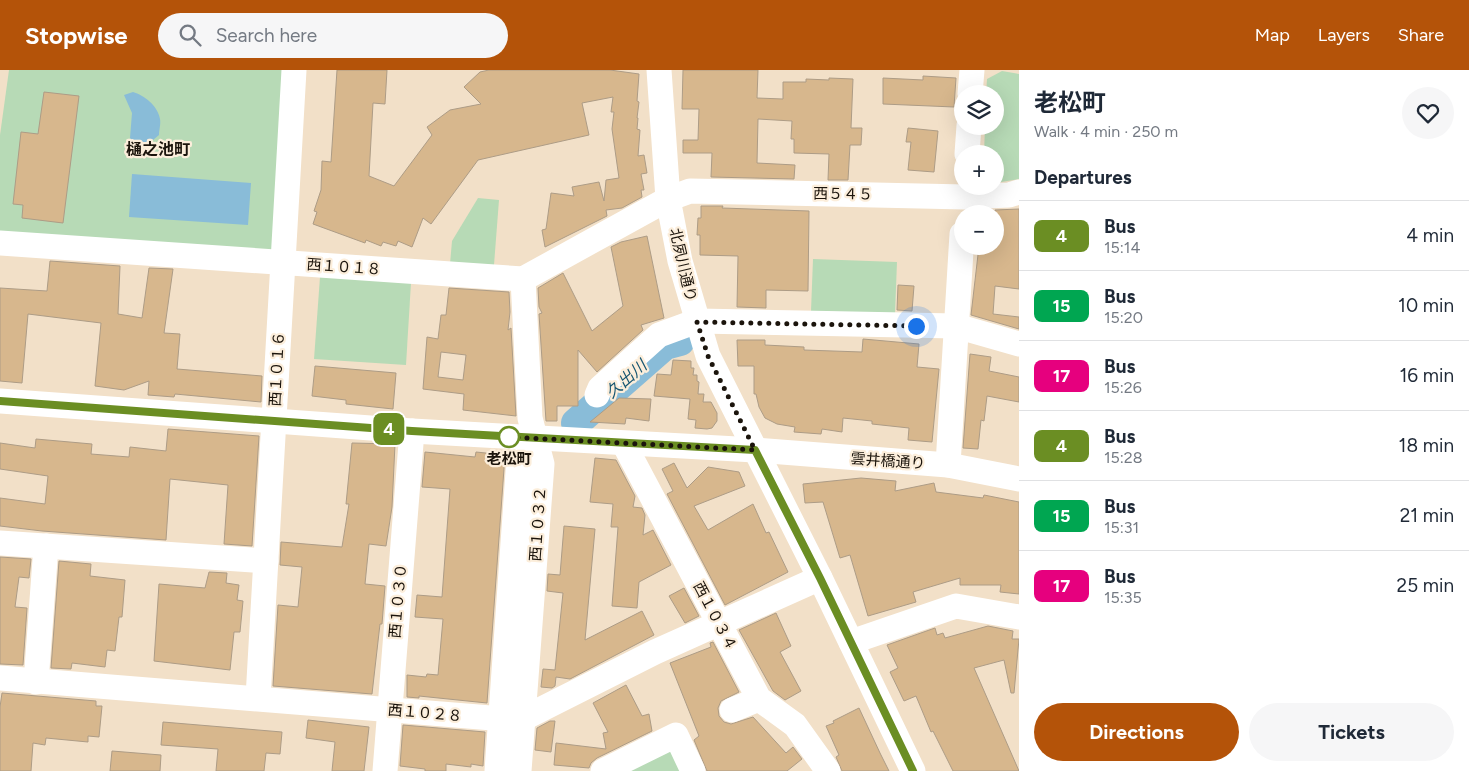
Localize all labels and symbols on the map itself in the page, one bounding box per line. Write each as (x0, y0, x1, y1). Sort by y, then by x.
district label: 樋之池町 (126, 140, 190, 159)
street label: 西５４５ (813, 184, 873, 204)
street label: 北夙川通り (666, 226, 700, 304)
street label: 西１０１８ (306, 255, 382, 279)
your location (904, 314, 929, 339)
street label: 西１０１６ (266, 331, 288, 407)
water label: 久出川 (602, 355, 652, 402)
line badge: 4 (373, 413, 405, 445)
marker: 老松町 (498, 426, 520, 448)
street label: 雲井橋通り (850, 449, 926, 473)
place label: 老松町 (486, 450, 532, 468)
street label: 西１０３２ (526, 486, 550, 562)
street label: 西１０３０ (386, 563, 410, 639)
street label: 西１０３４ (689, 579, 741, 653)
street label: 西１０２８ (387, 701, 463, 725)

